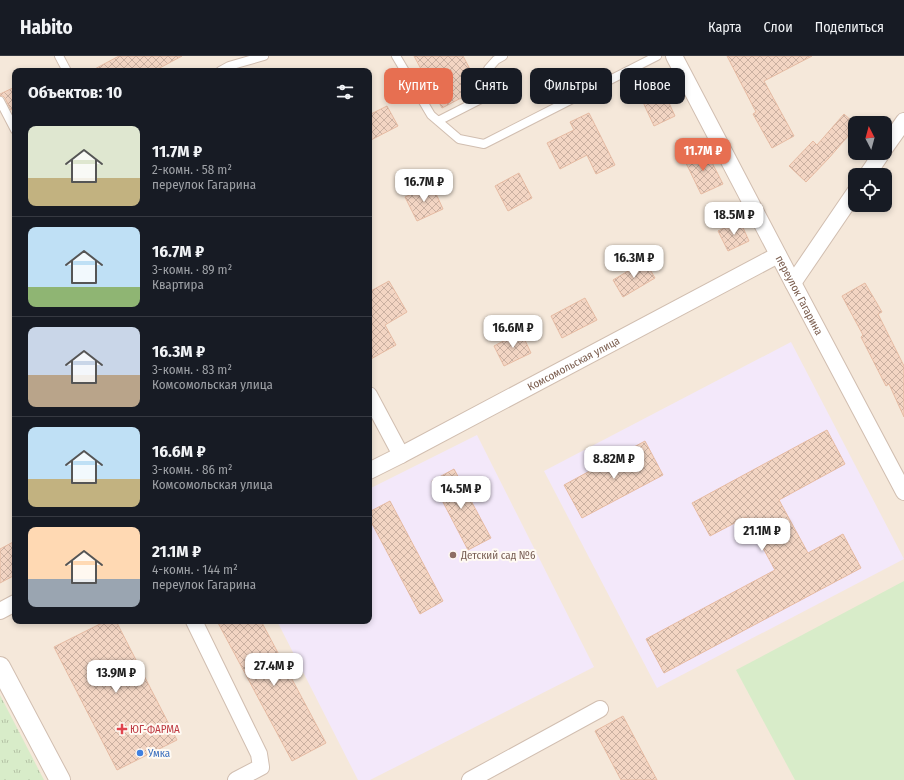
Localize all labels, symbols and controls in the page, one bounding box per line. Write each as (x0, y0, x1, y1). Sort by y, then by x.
text: Habito (20, 16, 73, 39)
text: Карта (708, 19, 742, 36)
text: Слои (764, 19, 793, 36)
text: Поделиться (815, 19, 884, 36)
chip: Купить (384, 68, 453, 104)
chip: Снять (461, 68, 522, 104)
chip: Фильтры (530, 68, 612, 104)
chip: Новое (620, 68, 685, 104)
icon: filters (334, 81, 356, 103)
text: Объектов: 10 (28, 82, 122, 103)
north arrow (848, 116, 892, 160)
map controls (848, 116, 892, 212)
pin: 11.7M ₽ (666, 138, 740, 172)
text: 11.7M ₽ (152, 141, 202, 162)
icon: home (60, 142, 108, 190)
text: 11.7M ₽ (684, 143, 722, 158)
text: 2-комн. · 58 m² (152, 162, 232, 177)
button: locate (848, 168, 892, 212)
pin: 16.7M ₽ (387, 169, 461, 203)
text: 16.7M ₽ (404, 174, 444, 189)
text: переулок Гагарина (152, 177, 256, 192)
pin: 18.5M ₽ (697, 202, 771, 236)
text: 18.5M ₽ (714, 207, 754, 222)
text: 16.7M ₽ (152, 241, 204, 262)
icon: home (60, 243, 108, 291)
pin: 16.3M ₽ (597, 245, 671, 279)
text: 16.3M ₽ (614, 250, 654, 265)
street label: переулок Гагарина (773, 253, 825, 337)
text: 3-комн. · 89 m² (152, 262, 232, 277)
text: Квартира (152, 277, 204, 292)
pin: 16.6M ₽ (476, 315, 550, 349)
text: 16.6M ₽ (492, 320, 534, 335)
street label: Комсомольская улица (525, 334, 622, 394)
text: 16.3M ₽ (152, 341, 205, 362)
icon: home (60, 343, 108, 391)
text: 3-комн. · 83 m² (152, 362, 232, 377)
text: Комсомольская улица (152, 377, 273, 392)
text: 16.6M ₽ (152, 441, 206, 462)
icon: home (60, 443, 108, 491)
pin: 8.82M ₽ (577, 446, 651, 480)
text: 8.82M ₽ (593, 451, 635, 466)
text: 3-комн. · 86 m² (152, 462, 233, 477)
pin: 14.5M ₽ (424, 476, 498, 510)
text: Комсомольская улица (152, 477, 273, 492)
text: 14.5M ₽ (441, 481, 481, 496)
pin: 21.1M ₽ (725, 518, 799, 552)
text: 21.1M ₽ (743, 523, 781, 538)
text: 21.1M ₽ (152, 541, 201, 562)
icon: home (60, 543, 108, 591)
place label: Детский сад №6 (460, 549, 536, 562)
marker: Детский сад №6 (448, 550, 458, 560)
text: 4-комн. · 144 m² (152, 562, 238, 577)
text: переулок Гагарина (152, 577, 256, 592)
pin: 27.4M ₽ (237, 653, 311, 687)
text: 27.4M ₽ (254, 658, 294, 673)
pin: 13.9M ₽ (79, 660, 153, 694)
text: 13.9M ₽ (96, 665, 136, 680)
place label: ЮГ-ФАРМА (130, 723, 180, 736)
marker: ЮГ-ФАРМА (117, 724, 127, 734)
place label: Умка (147, 747, 170, 760)
marker: Умка (135, 748, 145, 758)

